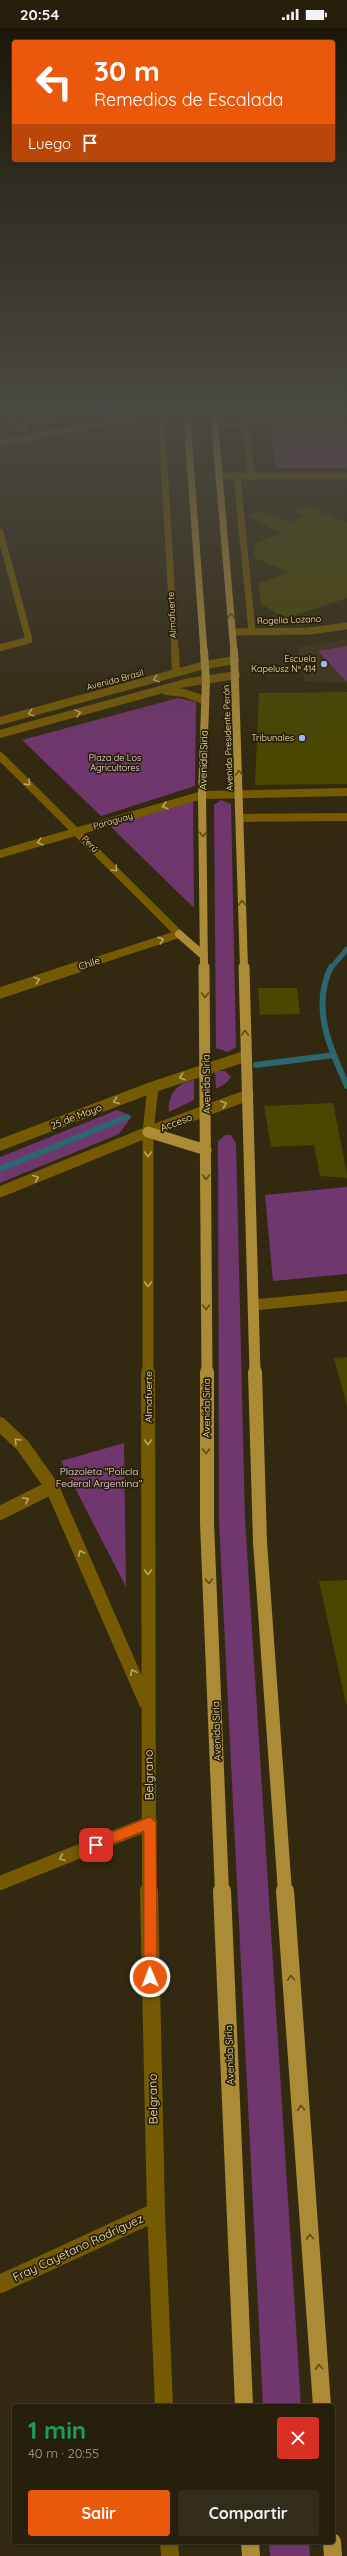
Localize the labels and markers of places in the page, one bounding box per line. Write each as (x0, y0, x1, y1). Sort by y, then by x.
place label: Escuela Kapelusz Nº 414 (251, 653, 316, 674)
marker: Escuela Kapelusz Nº 414 (319, 659, 329, 669)
place label: Tribunales (251, 732, 294, 743)
marker: Tribunales (297, 733, 307, 743)
pin (79, 1828, 113, 1862)

